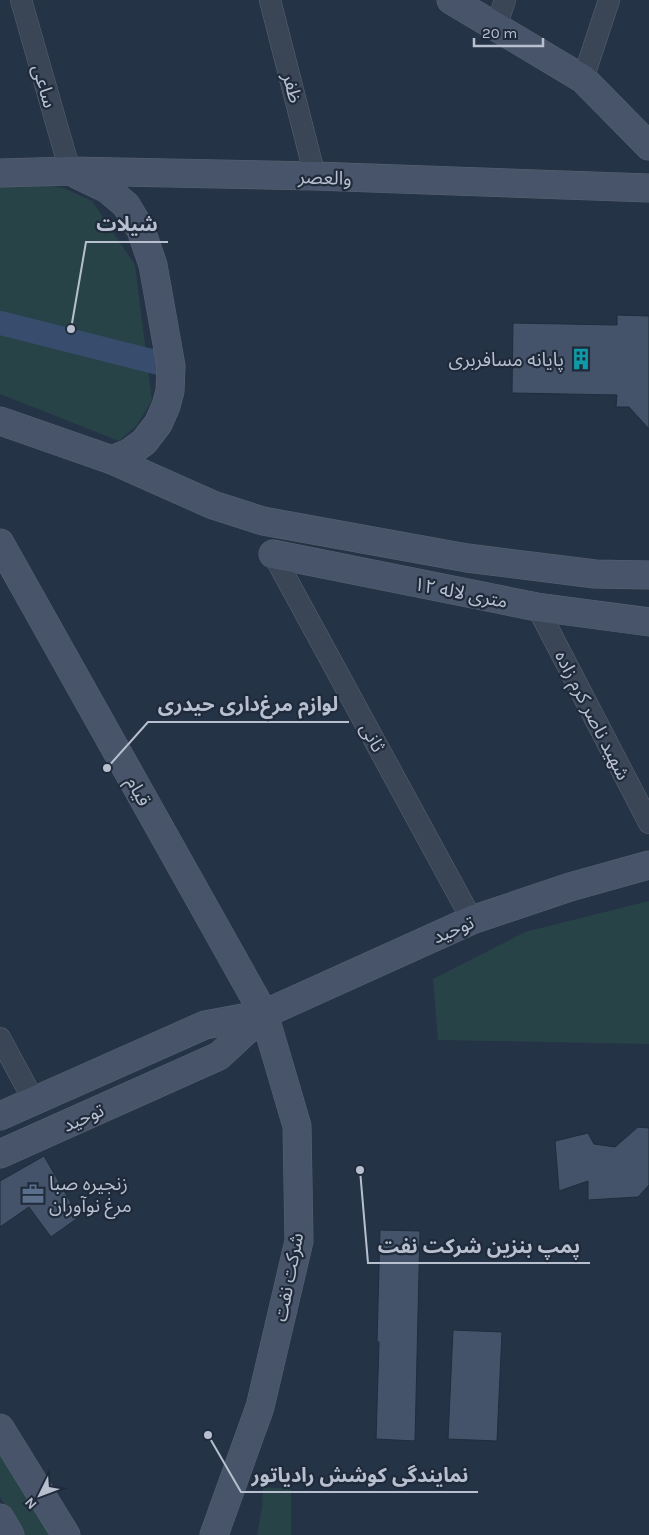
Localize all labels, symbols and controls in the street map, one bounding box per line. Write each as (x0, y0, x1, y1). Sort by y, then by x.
scale bar (474, 15, 543, 47)
text: 20 m (482, 24, 517, 42)
street label: ساعی (27, 62, 61, 110)
street label: ظفر (278, 70, 306, 105)
street label: والعصر (297, 166, 352, 190)
callout: شیلات (86, 207, 168, 242)
text: شیلات (96, 213, 158, 236)
building icon: پایانه مسافربری (568, 346, 594, 372)
place label: پایانه مسافربری (449, 349, 564, 372)
street label: ۱۲ متری لاله (412, 573, 510, 613)
street label: شهید ناصر کرم زاده (547, 647, 634, 785)
callout: لوازم مرغ‌داری حیدری (148, 687, 349, 722)
text: لوازم مرغ‌داری حیدری (158, 693, 338, 719)
street label: ثانی (355, 719, 389, 756)
street label: قیام (119, 773, 155, 812)
street label: توحید (429, 911, 478, 948)
street label: توحید (59, 1099, 108, 1137)
place label: زنجیره صبا مرغ نوآوران (49, 1173, 132, 1219)
office icon: زنجیره صبا مرغ نوآوران (20, 1181, 46, 1207)
callout: پمپ بنزین شرکت نفت (368, 1228, 590, 1263)
street label: شرکت نفت (270, 1231, 308, 1323)
text: پمپ بنزین شرکت نفت (378, 1235, 580, 1260)
callout: نمایندگی کوشش رادیاتور (241, 1457, 478, 1492)
text: نمایندگی کوشش رادیاتور (251, 1464, 468, 1487)
north arrow (15, 1470, 65, 1520)
text: N (21, 1494, 40, 1513)

